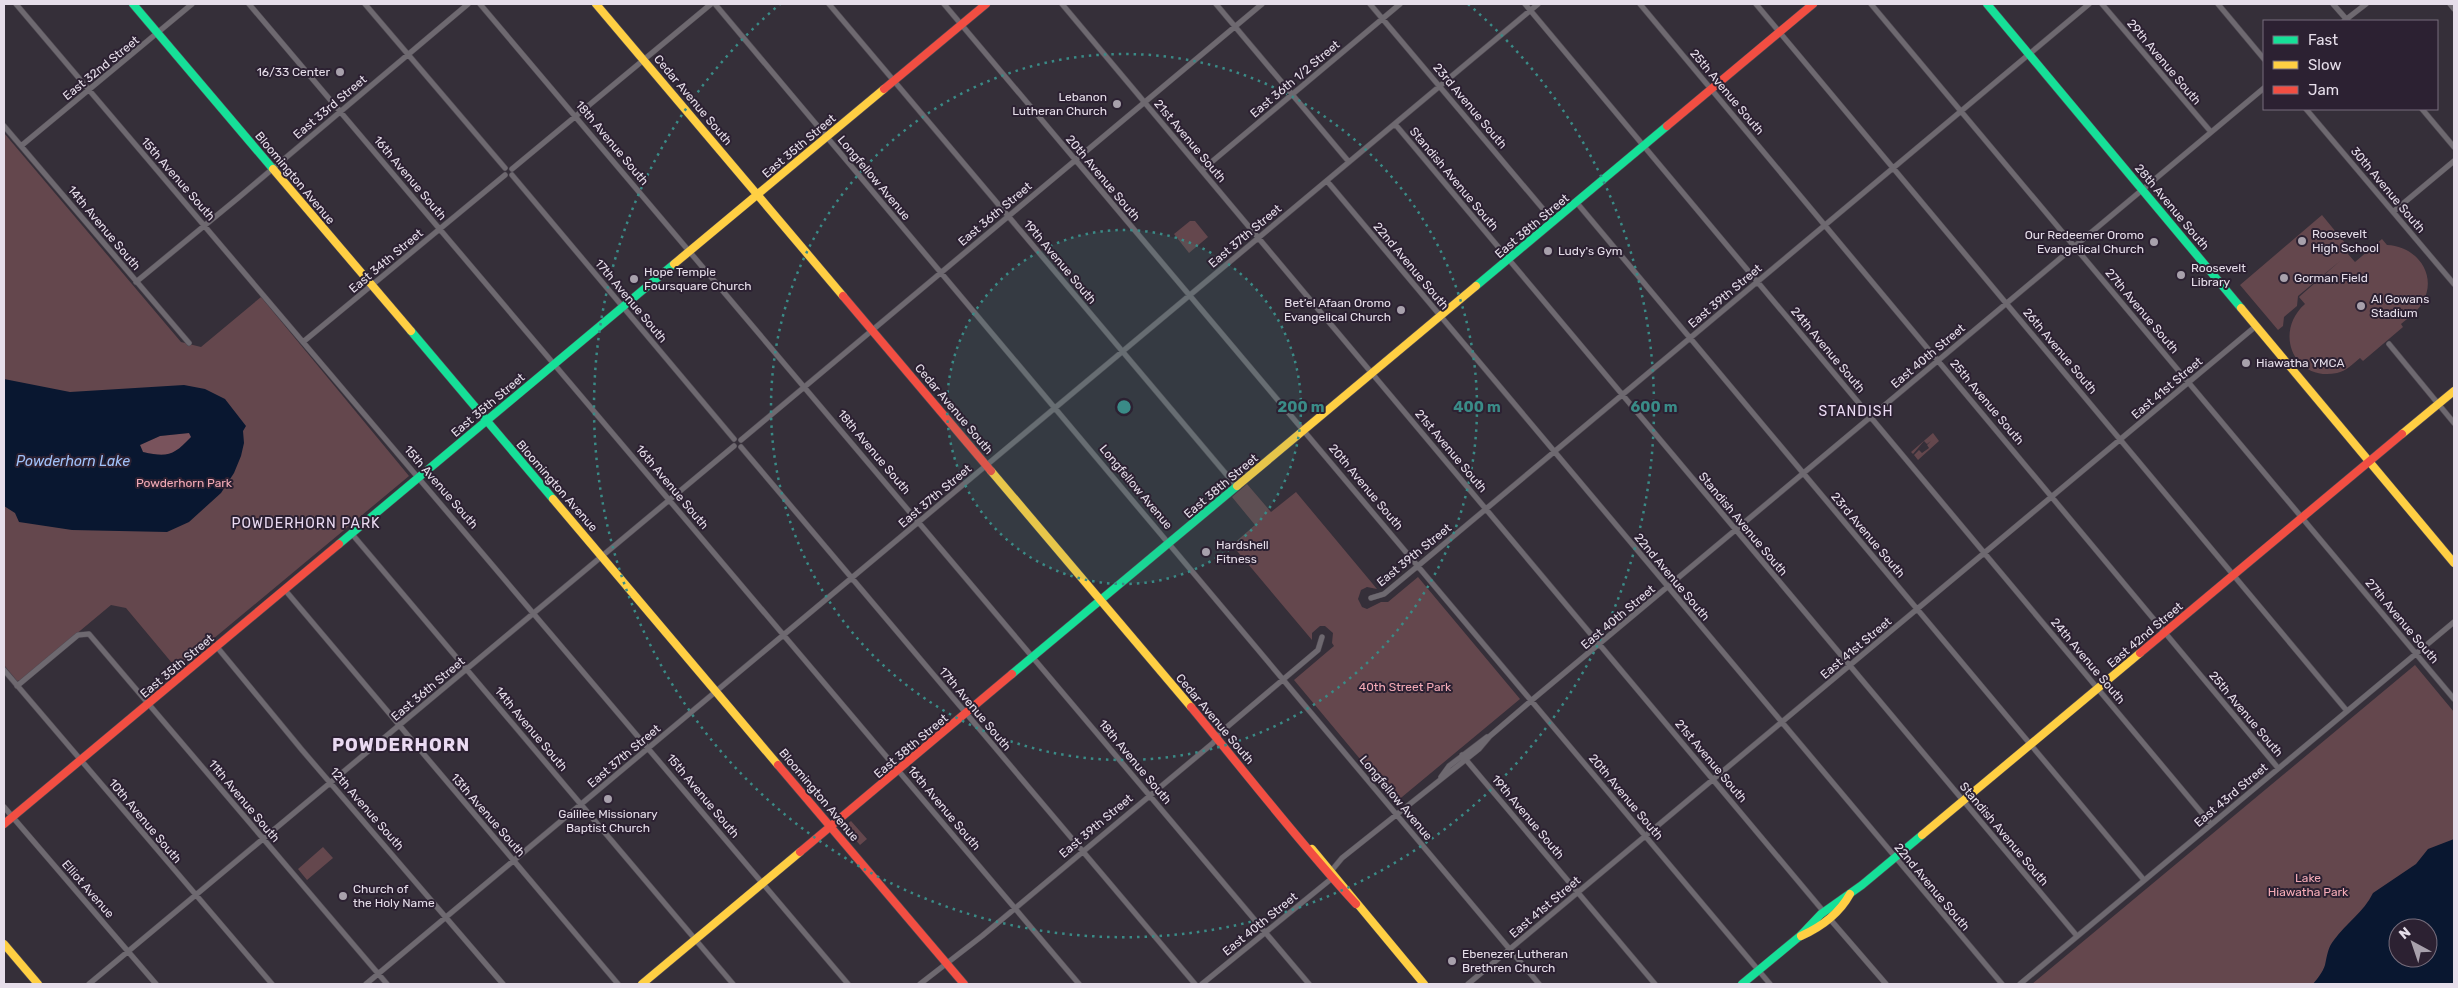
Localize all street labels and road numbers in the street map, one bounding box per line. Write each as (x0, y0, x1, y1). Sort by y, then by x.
street label: 29th Avenue South (2124, 16, 2204, 108)
street label: East 32nd Street (60, 33, 142, 103)
street label: East 36th 1/2 Street (1247, 37, 1343, 121)
street label: 25th Avenue South (1687, 46, 1767, 138)
street label: Cedar Avenue South (651, 52, 735, 148)
street label: 23rd Avenue South (1430, 61, 1510, 151)
street label: East 33rd Street (291, 72, 370, 142)
street label: 21st Avenue South (1151, 97, 1229, 185)
street label: 18th Avenue South (573, 98, 651, 188)
street label: East 35th Street (759, 111, 839, 181)
street label: Standish Avenue South (1407, 124, 1501, 234)
street label: Bloomington Avenue (252, 129, 338, 227)
street label: 20th Avenue South (1063, 132, 1143, 224)
street label: 16th Avenue South (371, 133, 449, 223)
street label: Longfellow Avenue (835, 133, 914, 223)
street label: 15th Avenue South (138, 135, 218, 223)
street label: 30th Avenue South (2348, 144, 2428, 236)
street label: 28th Avenue South (2132, 161, 2212, 253)
street label: East 36th Street (955, 179, 1035, 249)
street label: 14th Avenue South (65, 183, 143, 273)
street label: East 38th Street (1492, 191, 1572, 261)
street label: East 37th Street (1206, 201, 1284, 270)
street label: 19th Avenue South (1021, 217, 1099, 307)
street label: 22nd Avenue South (1370, 219, 1452, 313)
street label: East 34th Street (346, 226, 426, 296)
street label: 17th Avenue South (592, 256, 670, 346)
street label: East 39th Street (1685, 261, 1765, 331)
street label: 27th Avenue South (2102, 266, 2182, 356)
street label: 24th Avenue South (1788, 304, 1868, 396)
street label: 26th Avenue South (2020, 305, 2100, 397)
street label: East 40th Street (1888, 321, 1968, 391)
street label: East 41st Street (2129, 354, 2206, 422)
street label: 25th Avenue South (1947, 356, 2027, 448)
street label: Cedar Avenue South (912, 361, 996, 457)
street label: East 35th Street (448, 370, 528, 440)
street label: 18th Avenue South (835, 407, 913, 497)
street label: 21st Avenue South (1412, 407, 1490, 495)
street label: Bloomington Avenue (514, 438, 601, 535)
street label: 20th Avenue South (1326, 441, 1406, 533)
street label: 16th Avenue South (633, 442, 711, 532)
street label: Longfellow Avenue (1097, 442, 1176, 532)
street label: 15th Avenue South (401, 443, 481, 531)
street label: East 38th Street (1181, 451, 1261, 521)
street label: East 37th Street (896, 461, 974, 530)
street label: Standish Avenue South (1696, 469, 1790, 579)
street label: 23rd Avenue South (1828, 490, 1908, 580)
street label: East 39th Street (1374, 521, 1454, 589)
street label: 22nd Avenue South (1631, 530, 1713, 624)
street label: 27th Avenue South (2362, 576, 2442, 666)
street label: East 40th Street (1578, 582, 1658, 652)
street label: East 42nd Street (2104, 599, 2186, 671)
street label: East 41st Street (1818, 614, 1895, 682)
street label: 24th Avenue South (2048, 615, 2128, 707)
street label: East 35th Street (137, 631, 217, 701)
street label: East 36th Street (388, 654, 468, 724)
street label: 17th Avenue South (936, 664, 1014, 754)
street label: 25th Avenue South (2206, 668, 2286, 760)
street label: Cedar Avenue South (1173, 671, 1257, 767)
street label: 14th Avenue South (492, 684, 570, 774)
street label: East 38th Street (871, 711, 951, 781)
street label: 18th Avenue South (1096, 717, 1174, 807)
street label: 21st Avenue South (1672, 717, 1750, 805)
street label: East 37th Street (585, 721, 663, 790)
street label: Bloomington Avenue (776, 746, 862, 844)
street label: 15th Avenue South (664, 751, 742, 841)
street label: 20th Avenue South (1586, 751, 1666, 843)
street label: Longfellow Avenue (1357, 753, 1436, 843)
street label: 11th Avenue South (205, 757, 283, 845)
street label: East 43rd Street (2191, 760, 2271, 830)
street label: 16th Avenue South (905, 763, 983, 853)
street label: 12th Avenue South (327, 765, 407, 853)
street label: 13th Avenue South (448, 771, 528, 859)
street label: 19th Avenue South (1489, 772, 1567, 862)
street label: 10th Avenue South (106, 776, 184, 866)
street label: Standish Avenue South (1957, 779, 2051, 889)
street label: East 39th Street (1056, 791, 1136, 861)
street label: 22nd Avenue South (1891, 840, 1973, 934)
street label: Elliot Avenue (59, 857, 117, 921)
street label: East 41st Street (1507, 873, 1584, 941)
street label: East 40th Street (1220, 889, 1301, 958)

